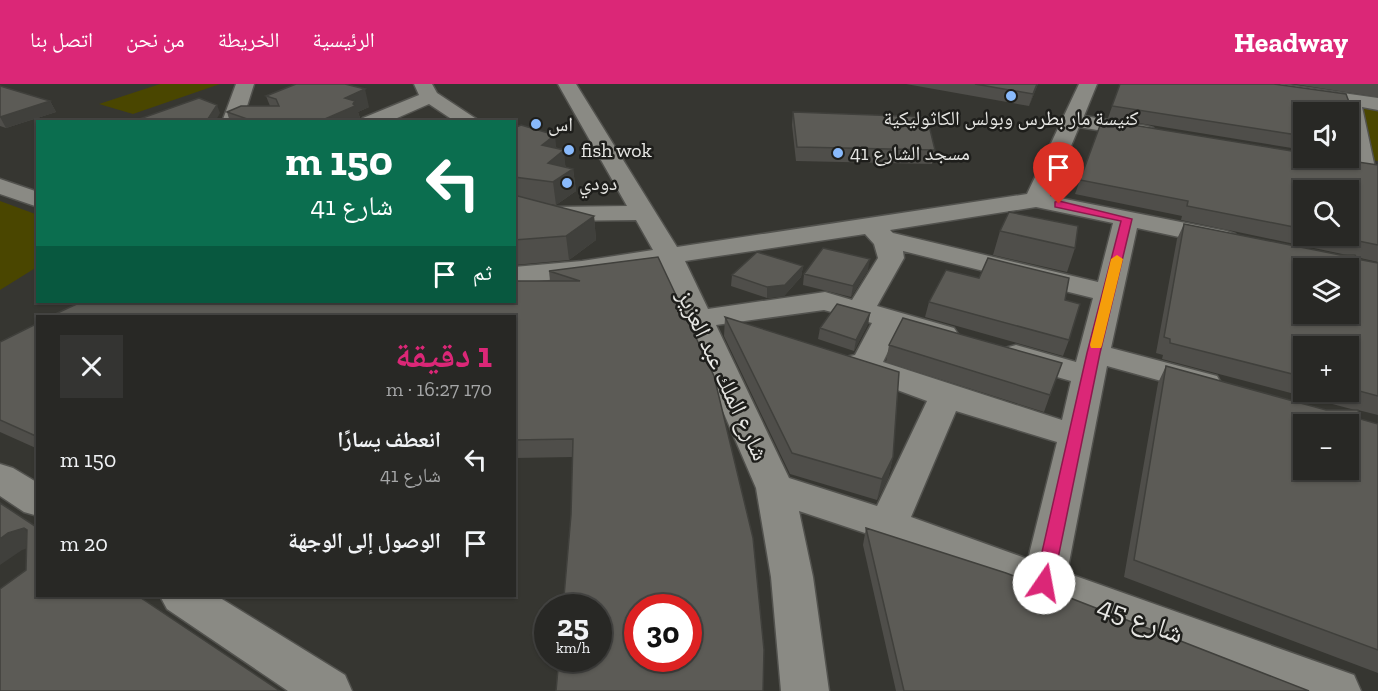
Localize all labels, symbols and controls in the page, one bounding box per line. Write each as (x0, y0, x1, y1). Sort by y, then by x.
text: Headway (1234, 26, 1348, 59)
text: اتصل بنا (30, 27, 93, 52)
text: من نحن (126, 27, 185, 52)
text: الخريطة (218, 27, 279, 52)
text: الرئيسية (312, 27, 375, 52)
marker: كنيسة مار بطرس وبولس الكاثوليكية (1004, 89, 1018, 103)
map controls (1293, 102, 1359, 480)
button: sound (1293, 102, 1359, 168)
place label: كنيسة مار بطرس وبولس الكاثوليكية (883, 106, 1139, 130)
place label: اس (548, 112, 573, 136)
marker: اس (529, 117, 543, 131)
text: 150 m (285, 135, 393, 186)
place label: fish wok (581, 138, 653, 162)
place label: مسجد الشارع 41 (850, 141, 970, 166)
pin (1033, 142, 1084, 204)
marker: fish wok (562, 143, 576, 157)
icon: left (414, 144, 492, 222)
marker: مسجد الشارع 41 (831, 146, 845, 160)
icon: arrive (1042, 151, 1075, 184)
place label: دودي (579, 171, 617, 199)
marker: دودي (560, 176, 574, 190)
button: search (1293, 180, 1359, 246)
text: شارع 41 (311, 190, 393, 222)
icon: arrive (428, 258, 461, 291)
button: layers (1293, 258, 1359, 324)
text: ثم (473, 259, 492, 286)
street label: شارع الملك عبد العزيز (670, 284, 776, 465)
text: 1 دقيقة (395, 333, 492, 376)
button: close (60, 335, 123, 398)
button: + (1293, 336, 1359, 402)
text: 170 m · 16:27 (386, 377, 492, 401)
button: − (1293, 414, 1359, 480)
text: انعطف يسارًا (337, 426, 441, 453)
icon: left (459, 443, 492, 476)
text: 150 m (60, 446, 116, 473)
text: شارع 41 (380, 463, 441, 487)
text: الوصول إلى الوجهة (288, 527, 441, 554)
icon: arrive (459, 527, 492, 560)
text: 20 m (60, 530, 108, 557)
position arrow (1012, 551, 1076, 615)
street label: شارع 45 (1093, 589, 1188, 651)
speed limit sign: 30 (624, 594, 702, 672)
text: 25 (557, 608, 589, 644)
text: km/h (556, 639, 590, 657)

